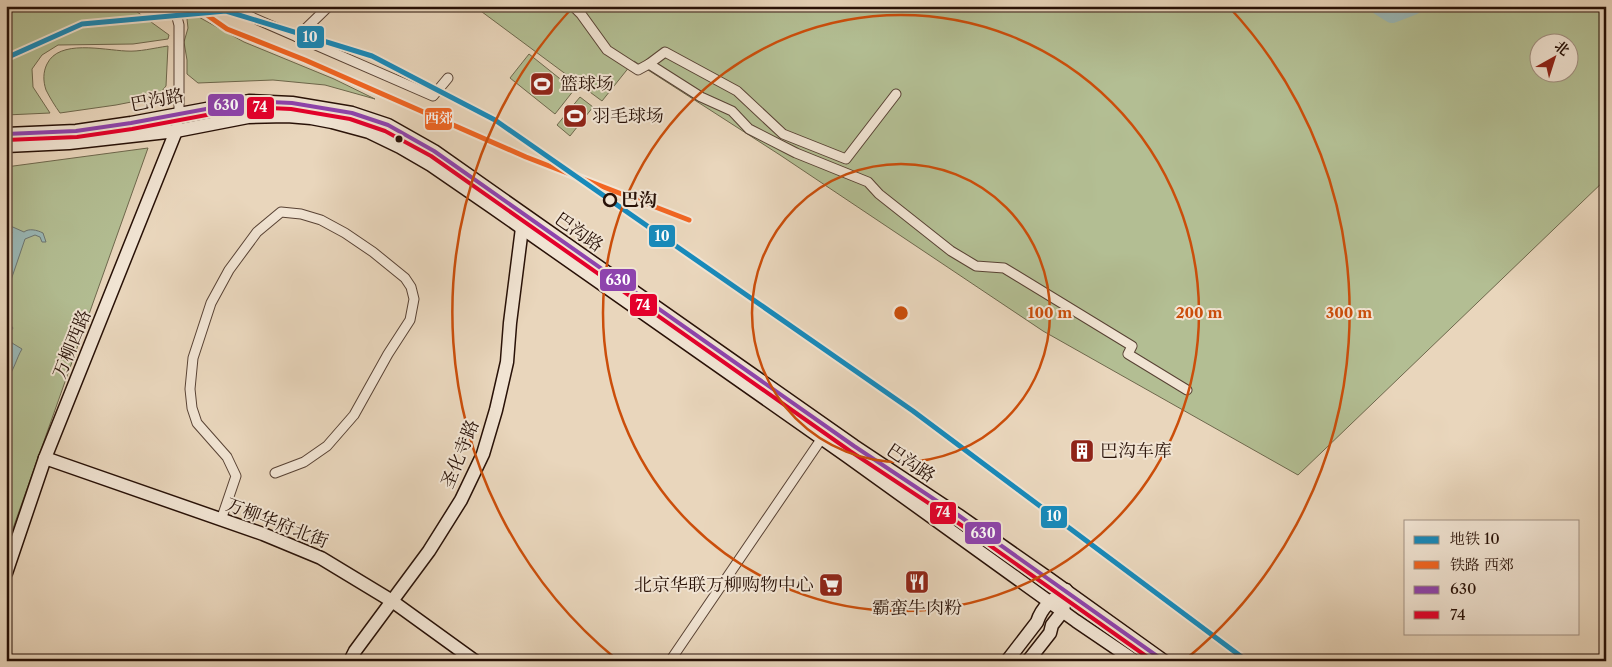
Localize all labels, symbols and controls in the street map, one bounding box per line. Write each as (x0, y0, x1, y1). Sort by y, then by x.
line badge: 10 (296, 25, 325, 49)
text: 10 (302, 28, 318, 46)
north arrow (1530, 32, 1580, 82)
text: 北 (1551, 36, 1573, 59)
sports icon: 篮球场 (529, 71, 555, 97)
place label: 篮球场 (560, 73, 614, 95)
street label: 巴沟路 (128, 84, 186, 116)
line badge: 630 (207, 93, 245, 117)
text: 630 (213, 96, 239, 114)
line badge: 74 (246, 96, 275, 120)
text: 74 (252, 98, 268, 116)
sports icon: 羽毛球场 (562, 103, 588, 129)
place label: 羽毛球场 (592, 105, 664, 127)
line badge: 西郊 (424, 107, 453, 131)
text: 西郊 (425, 109, 453, 127)
unlabelled marker (394, 134, 404, 144)
place label: 巴沟 (621, 189, 657, 211)
marker: 巴沟 (603, 193, 617, 207)
street label: 巴沟路 (551, 208, 607, 256)
line badge: 10 (648, 224, 676, 248)
text: 10 (654, 227, 670, 245)
line badge: 630 (599, 268, 637, 292)
text: 630 (605, 271, 631, 289)
line badge: 74 (629, 293, 658, 317)
text: 74 (635, 296, 651, 314)
text: 100 m (1028, 303, 1072, 322)
text: 200 m (1176, 303, 1222, 322)
text: 300 m (1326, 303, 1372, 322)
centre of rings (892, 304, 910, 322)
street label: 万柳西路 (48, 307, 96, 381)
street label: 圣化寺路 (436, 417, 484, 491)
building icon: 巴沟车库 (1069, 438, 1095, 464)
street label: 巴沟路 (882, 439, 940, 487)
place label: 巴沟车库 (1100, 440, 1172, 462)
street label: 万柳华府北街 (223, 493, 331, 553)
line badge: 74 (929, 501, 957, 525)
text: 74 (935, 503, 951, 521)
line badge: 10 (1040, 505, 1068, 529)
text: 10 (1046, 507, 1062, 525)
legend (1404, 520, 1580, 634)
line badge: 630 (964, 521, 1002, 545)
text: 630 (970, 524, 996, 542)
text: 地铁 10 (1450, 529, 1500, 548)
text: 铁路 西郊 (1450, 555, 1514, 574)
restaurant icon: 霸蛮牛肉粉 (904, 569, 930, 595)
supermarket icon: 北京华联万柳购物中心 (818, 572, 844, 598)
place label: 北京华联万柳购物中心 (634, 574, 814, 596)
text: 630 (1450, 579, 1477, 598)
place label: 霸蛮牛肉粉 (872, 597, 962, 619)
text: 74 (1450, 605, 1466, 624)

